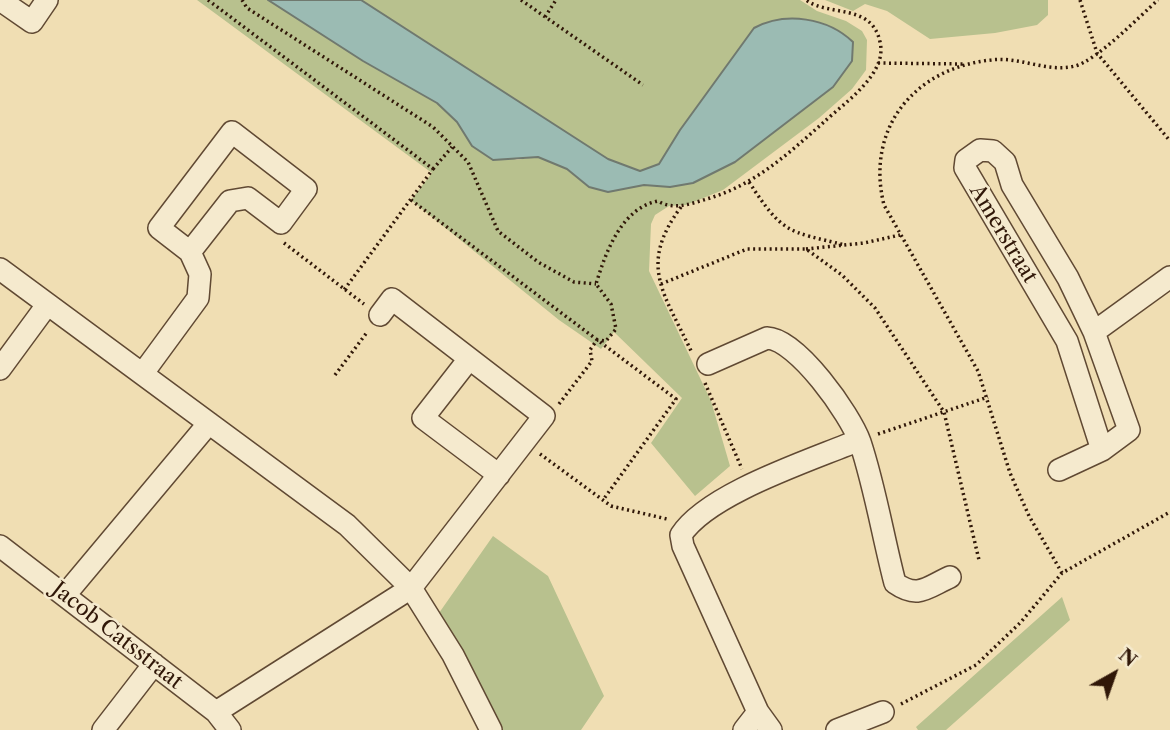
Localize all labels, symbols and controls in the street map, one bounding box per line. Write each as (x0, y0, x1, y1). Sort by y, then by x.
street label: Amerstraat (964, 180, 1042, 288)
street label: Jacob Catsstraat (47, 577, 187, 695)
north arrow (1079, 639, 1149, 709)
text: N (1114, 643, 1142, 672)

